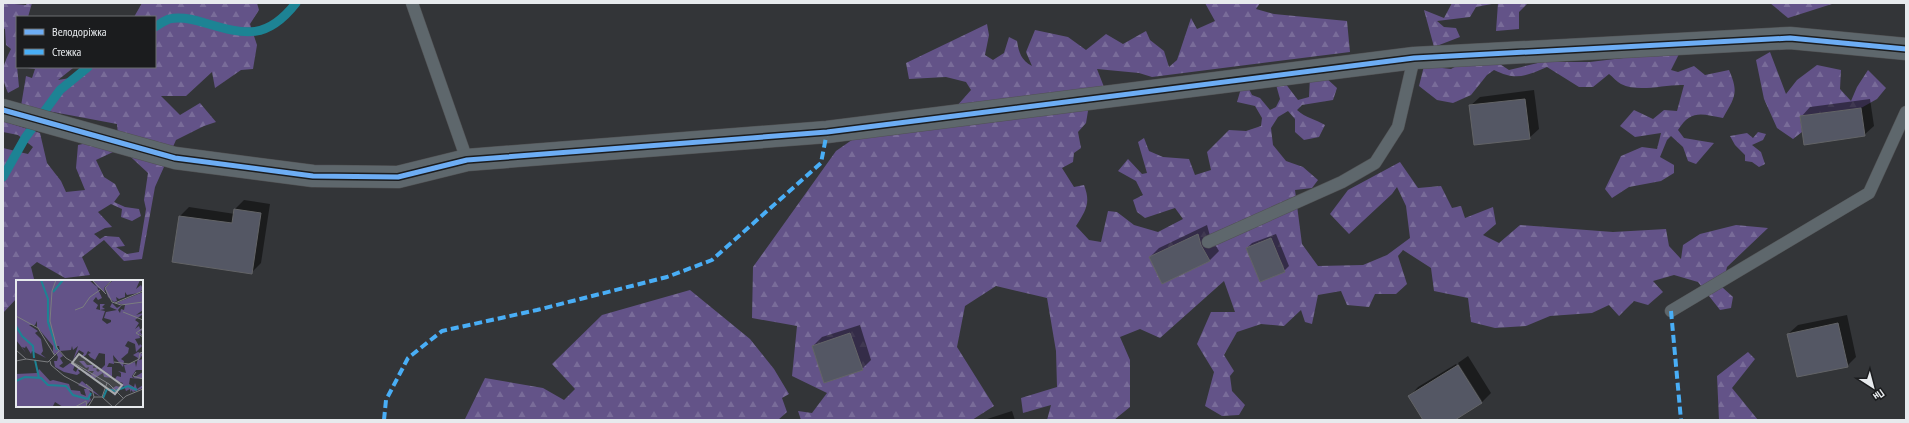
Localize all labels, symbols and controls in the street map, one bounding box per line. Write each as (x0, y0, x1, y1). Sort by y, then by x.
legend (16, 16, 156, 68)
text: Велодоріжка (52, 24, 107, 39)
text: Стежка (52, 44, 82, 59)
inset map (16, 280, 143, 407)
north arrow (1853, 367, 1893, 407)
text: Пн (1870, 386, 1887, 404)

